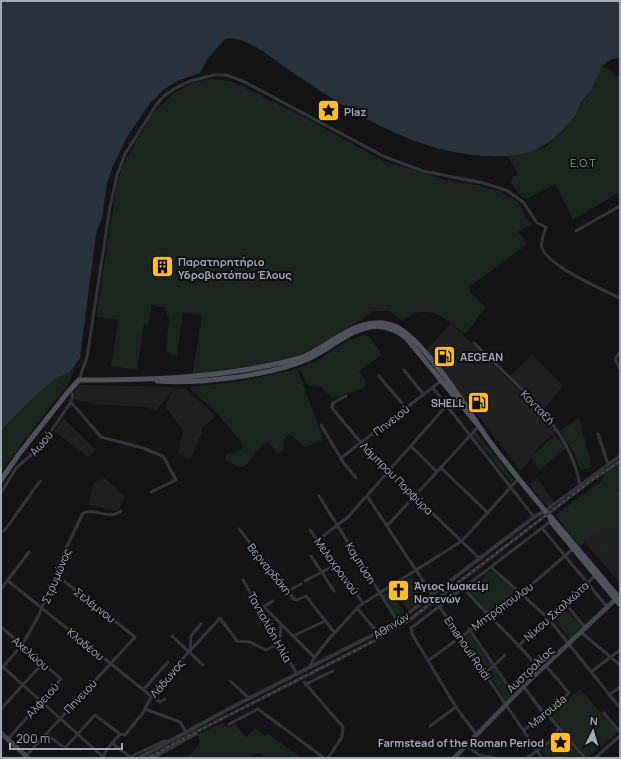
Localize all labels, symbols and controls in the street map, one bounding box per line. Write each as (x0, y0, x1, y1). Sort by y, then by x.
place icon: Plaz (316, 98, 342, 124)
place label: Plaz (344, 104, 366, 119)
park label: E.O.T (570, 155, 596, 170)
building icon: Παρατηρητήριο Υδροβιοτόπου Έλους (150, 254, 176, 280)
place label: Παρατηρητήριο Υδροβιοτόπου Έλους (178, 254, 292, 282)
fuel station icon: AEGEAN (432, 343, 458, 369)
place label: AEGEAN (460, 349, 503, 364)
street label: Κονταξή (518, 386, 558, 428)
fuel station icon: SHELL (466, 389, 492, 415)
place label: SHELL (431, 395, 464, 410)
street label: Πηνειού (370, 401, 412, 439)
street label: Αωού (26, 427, 56, 459)
street label: Λάμπρου Πορφύρα (357, 438, 437, 518)
street label: Μελαχροινού (311, 534, 363, 598)
street label: Καμπύση (342, 539, 380, 587)
street label: Βερναρδάκη (245, 540, 295, 598)
street label: Στρυμώνος (38, 546, 74, 606)
church icon: Άγιος Ιωακείμ Νοτενών (385, 578, 411, 604)
place label: Άγιος Ιωακείμ Νοτενών (414, 578, 489, 606)
street label: Νίκου Σκαλκώτα (520, 578, 592, 644)
street label: Μητρόπουλου (468, 579, 536, 633)
street label: Σελέμνου (71, 584, 119, 626)
street label: Τανταλίδη Ηλία (244, 589, 296, 665)
street label: Αθηνών (370, 608, 412, 642)
street label: Emanouil Roidi (441, 613, 495, 683)
street label: Κλαδέου (64, 624, 108, 664)
street label: Αχελώου (9, 633, 53, 673)
street label: Αυστραλίας (503, 642, 557, 696)
street label: Λάδωνος (146, 656, 188, 700)
street label: Πηνειού (60, 676, 100, 716)
street label: Αλφειού (22, 679, 62, 721)
street label: Marouda (525, 691, 569, 731)
north arrow (573, 711, 613, 751)
text: N (589, 713, 599, 728)
scale bar (10, 725, 122, 751)
place icon: Farmstead of the Roman Period (547, 729, 573, 755)
text: 200 m (16, 730, 50, 747)
place label: Farmstead of the Roman Period (378, 735, 544, 750)

